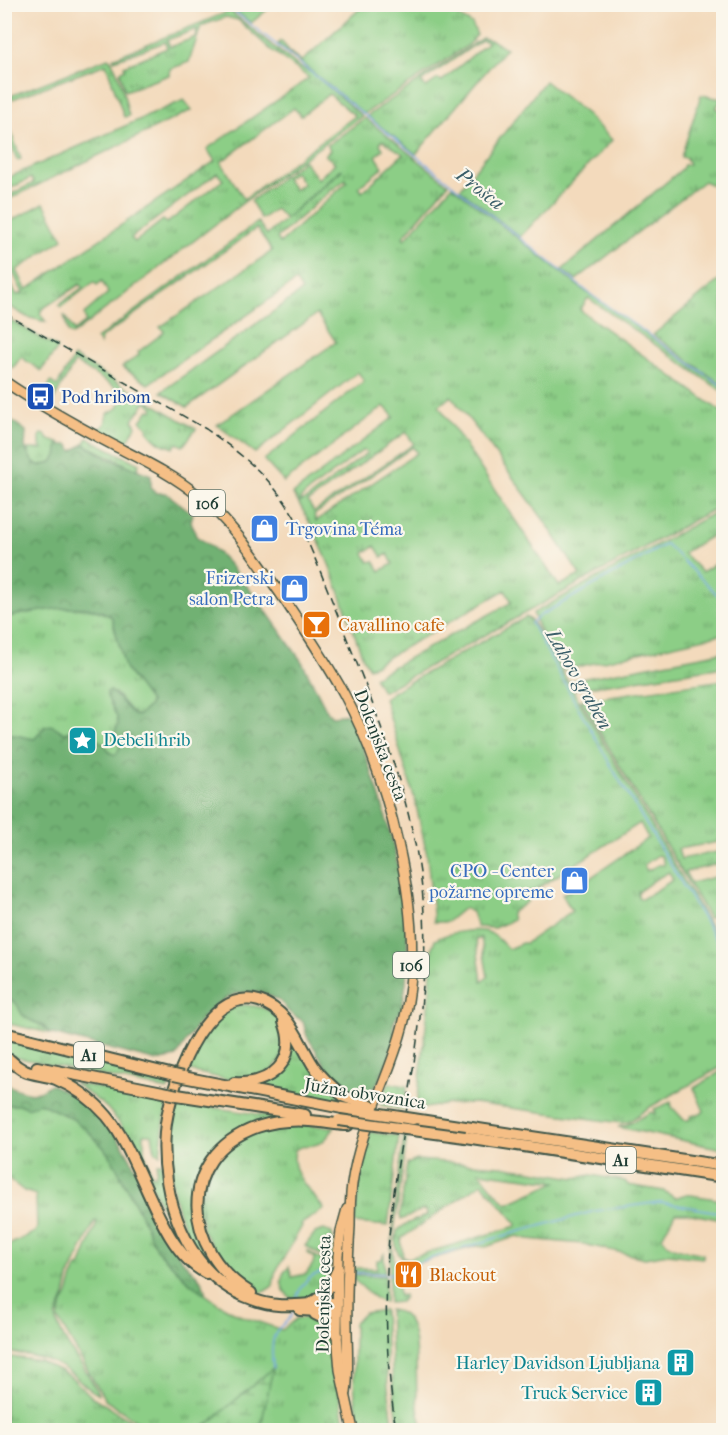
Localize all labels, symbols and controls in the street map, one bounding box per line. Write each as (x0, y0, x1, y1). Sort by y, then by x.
water label: Prošca (451, 163, 509, 215)
bus stop icon: Pod hribom (24, 381, 56, 413)
place label: Pod hribom (61, 387, 151, 408)
road number: 106 (189, 490, 225, 516)
shop icon: Trgovina Téma (249, 513, 281, 545)
place label: Trgovina Téma (286, 519, 403, 540)
place label: Frizerski salon Petra (189, 568, 275, 610)
shop icon: Frizerski salon Petra (279, 572, 311, 604)
bar icon: Cavallino cafe (301, 609, 333, 641)
place label: Cavallino cafe (338, 615, 445, 636)
water label: Lahov graben (540, 623, 617, 733)
street label: Dolenjska cesta (349, 686, 411, 804)
place icon: Debeli hrib (66, 724, 98, 756)
place label: Debeli hrib (103, 730, 190, 751)
place label: CPO - Center požarne opreme (428, 861, 554, 903)
shop icon: CPO - Center požarne opreme (559, 865, 591, 897)
road number: 106 (393, 952, 429, 978)
road number: A1 (74, 1042, 104, 1068)
street label: Južna obvoznica (301, 1074, 428, 1114)
road number: A1 (606, 1147, 636, 1173)
street label: Dolenjska cesta (312, 1234, 336, 1353)
restaurant icon: Blackout (392, 1259, 424, 1291)
place label: Blackout (429, 1265, 497, 1286)
building icon: Harley Davidson Ljubljana (665, 1347, 697, 1379)
place label: Harley Davidson Ljubljana (456, 1353, 661, 1374)
building icon: Truck Service (633, 1377, 665, 1409)
place label: Truck Service (521, 1383, 628, 1404)

